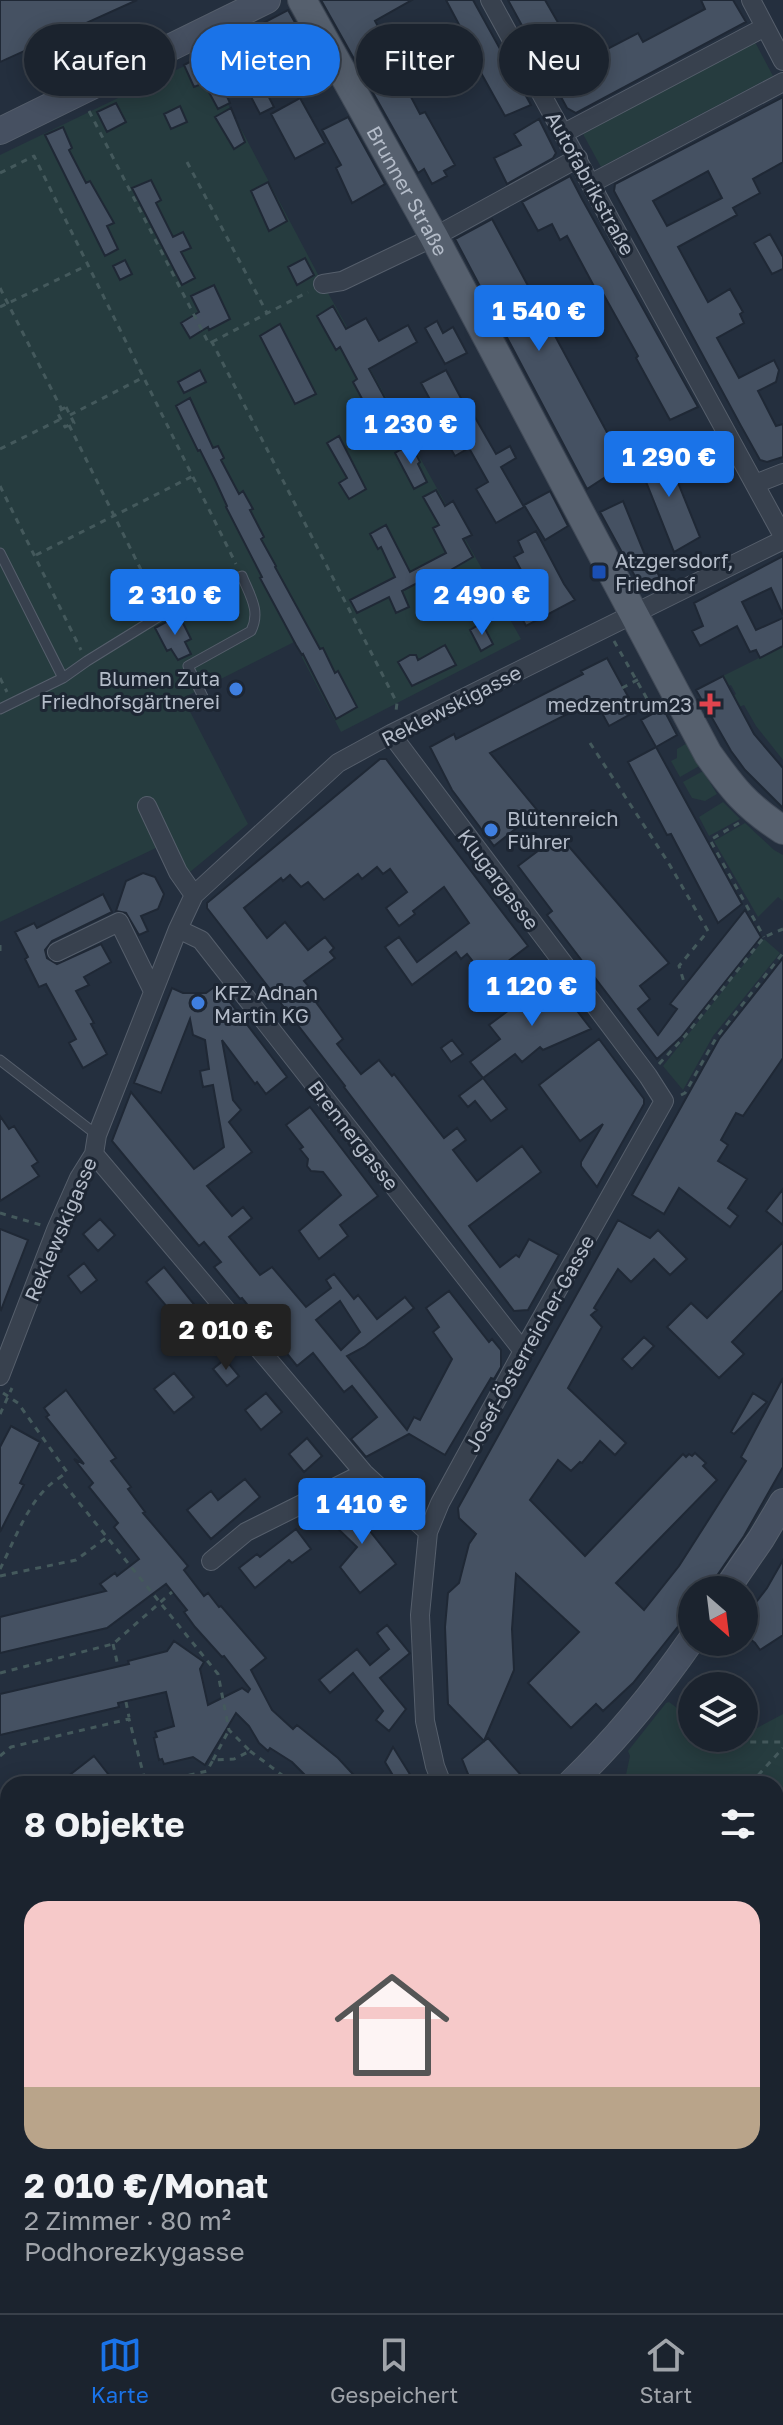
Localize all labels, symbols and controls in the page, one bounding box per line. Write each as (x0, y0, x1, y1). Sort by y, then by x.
chip: Kaufen (24, 24, 175, 96)
chip: Mieten (191, 24, 340, 96)
chip: Filter (356, 24, 483, 96)
chip: Neu (499, 24, 609, 96)
street label: Autofabrikstraße (542, 107, 640, 259)
street label: Brunner Straße (362, 121, 454, 260)
pin: 1 540 € (465, 285, 613, 353)
text: 1 540 € (492, 295, 586, 326)
pin: 1 230 € (337, 398, 485, 466)
text: 1 230 € (364, 408, 458, 439)
pin: 1 290 € (595, 431, 743, 499)
text: 1 290 € (622, 441, 716, 472)
place label: Atzgersdorf, Friedhof (615, 548, 734, 595)
marker: Atzgersdorf, Friedhof (590, 563, 608, 581)
pin: 2 310 € (101, 569, 249, 637)
pin: 2 490 € (408, 569, 556, 637)
text: 2 310 € (128, 579, 222, 610)
text: 2 490 € (434, 579, 530, 610)
street label: Reklewskigasse (377, 659, 525, 751)
place label: Blumen Zuta Friedhofsgärtnerei (41, 666, 220, 713)
marker: Blumen Zuta Friedhofsgärtnerei (227, 680, 245, 698)
place label: medzentrum23 (548, 692, 692, 716)
marker: medzentrum23 (699, 693, 721, 715)
place label: Blütenreich Führer (507, 806, 619, 853)
marker: Blütenreich Führer (482, 821, 500, 839)
street label: Klugargasse (453, 824, 545, 934)
pin: 1 120 € (458, 960, 606, 1028)
text: 1 120 € (487, 970, 577, 1001)
place label: KFZ Adnan Martin KG (214, 980, 318, 1027)
marker: KFZ Adnan Martin KG (189, 994, 207, 1012)
street label: Brennergasse (304, 1075, 404, 1195)
street label: Reklewskigasse (19, 1154, 101, 1304)
street label: Josef-Österreicher-Gasse (459, 1230, 599, 1456)
pin: 2 010 € (152, 1304, 300, 1372)
text: 2 010 € (179, 1314, 273, 1345)
pin: 1 410 € (288, 1478, 436, 1546)
text: 1 410 € (316, 1488, 408, 1519)
north arrow (678, 1576, 758, 1656)
map controls (678, 1576, 758, 1752)
button: layers (678, 1672, 758, 1752)
icon: filters (716, 1802, 760, 1846)
text: 8 Objekte (24, 1804, 185, 1844)
icon: home (320, 1953, 464, 2097)
text: 2 010 €/Monat (24, 2165, 268, 2205)
text: 2 Zimmer · 80 m² (24, 2205, 231, 2236)
text: Podhorezkygasse (24, 2236, 244, 2267)
tab: Karte (91, 2333, 149, 2408)
tab: Gespeichert (330, 2333, 458, 2408)
tab: Start (640, 2333, 692, 2408)

